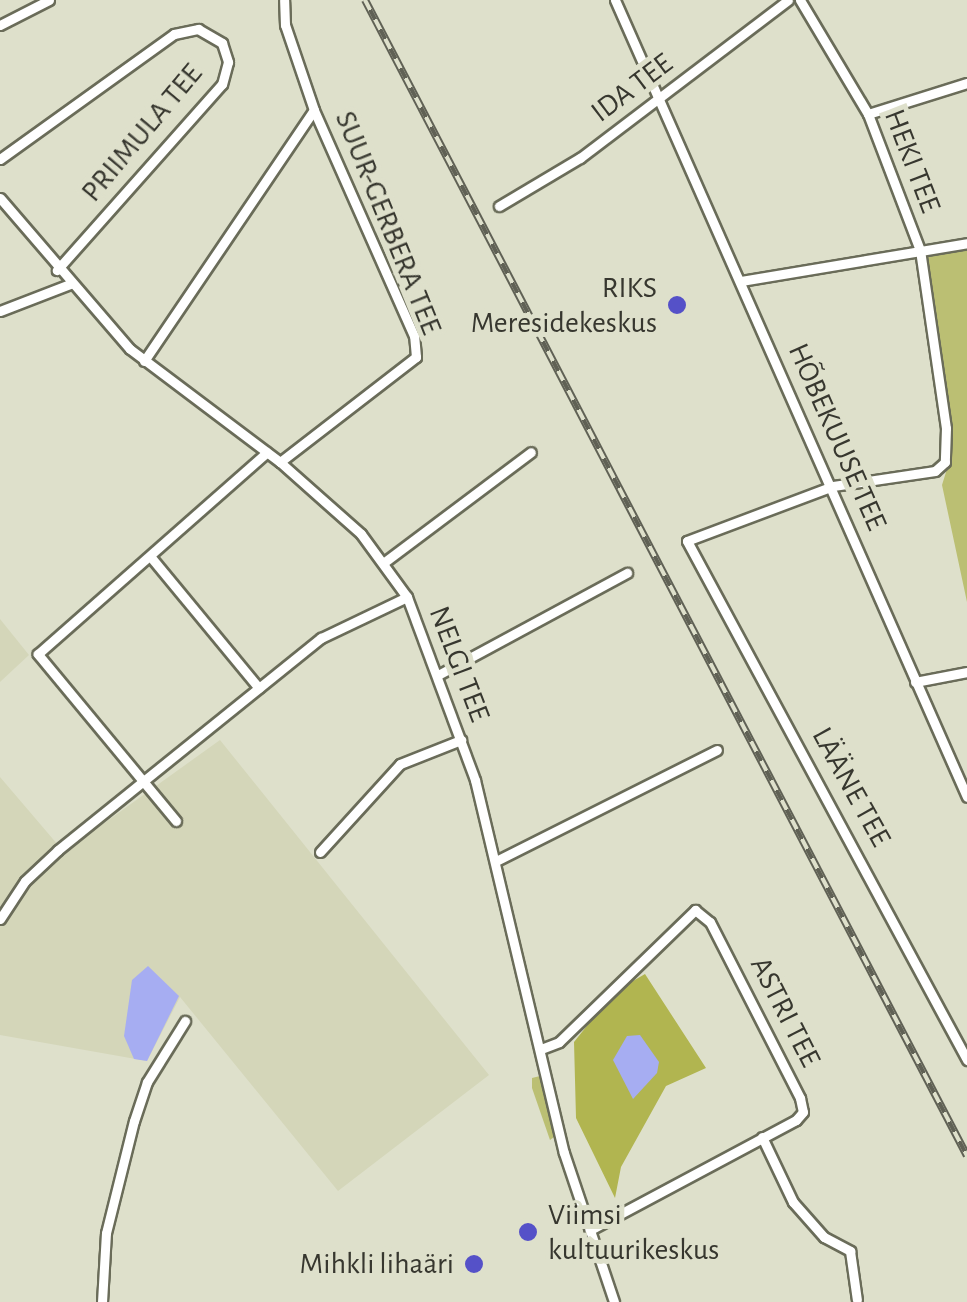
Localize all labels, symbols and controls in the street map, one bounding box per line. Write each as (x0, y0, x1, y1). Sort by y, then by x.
street label: IDA TEE (584, 46, 680, 130)
street label: PRIIMULA TEE (74, 57, 210, 209)
street label: HEKI TEE (876, 104, 948, 218)
street label: SUUR-GERBERA TEE (327, 106, 449, 340)
place label: RIKS Meresidekeskus (471, 270, 657, 340)
marker: RIKS Meresidekeskus (666, 294, 688, 316)
street label: HÕBEKUUSE TEE (780, 338, 894, 536)
street label: NELGI TEE (421, 601, 497, 727)
street label: LÄÄNE TEE (804, 721, 898, 853)
street label: ASTRI TEE (742, 951, 828, 1073)
place label: Viimsi kultuurikeskus (548, 1197, 719, 1268)
marker: Viimsi kultuurikeskus (517, 1221, 539, 1243)
place label: Mihkli lihaäri (300, 1246, 454, 1282)
marker: Mihkli lihaäri (463, 1253, 485, 1275)

